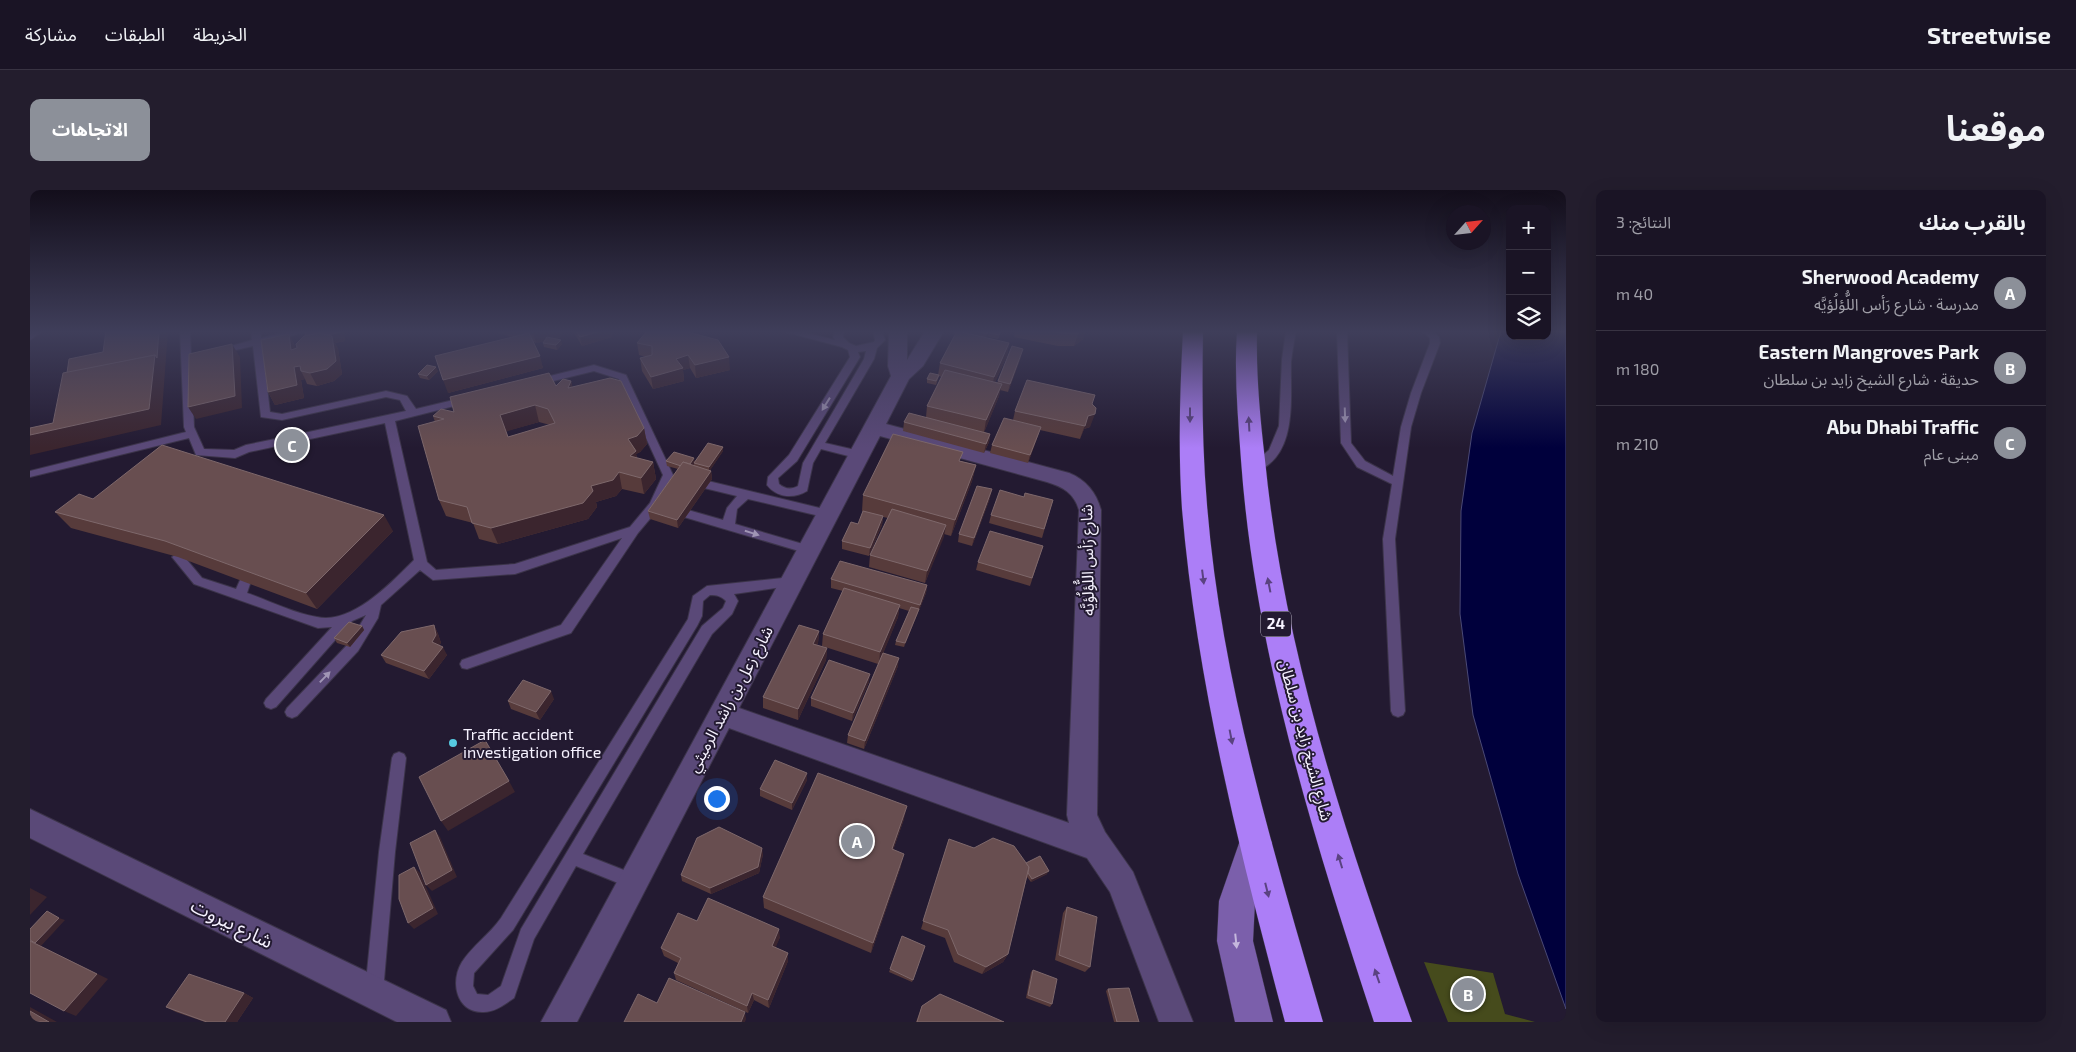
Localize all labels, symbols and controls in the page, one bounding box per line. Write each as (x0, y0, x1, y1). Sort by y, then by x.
text: Streetwise (1927, 20, 2051, 49)
text: مشاركة (25, 23, 77, 45)
text: الطبقات (105, 23, 165, 45)
text: الخريطة (193, 23, 247, 45)
button: الاتجاهات (30, 99, 150, 161)
text: موقعنا (1946, 106, 2046, 148)
north arrow (1446, 205, 1491, 250)
map controls (1506, 205, 1551, 340)
button: + (1506, 205, 1551, 250)
text: بالقرب منك (1919, 209, 2026, 234)
text: النتائج: 3 (1616, 212, 1671, 231)
button: − (1506, 250, 1551, 295)
text: Sherwood Academy (1802, 265, 1979, 288)
text: 40 m (1616, 284, 1653, 303)
text: A (2005, 284, 2015, 303)
text: مدرسة · شارع رَأس اللُّؤلُؤيَّه (1814, 294, 1979, 313)
button: layers (1506, 295, 1551, 340)
text: Eastern Mangroves Park (1759, 340, 1979, 363)
text: 180 m (1616, 359, 1659, 378)
text: B (2005, 359, 2015, 378)
text: حديقة · شارع الشيخ زايد بن سلطان (1763, 369, 1979, 388)
one-way arrow (822, 398, 831, 411)
one-way arrow (1186, 407, 1194, 423)
one-way arrow (1341, 407, 1349, 423)
text: Abu Dhabi Traffic (1827, 415, 1979, 438)
one-way arrow (1245, 416, 1253, 432)
pin: C (276, 426, 308, 464)
text: 210 m (1616, 434, 1659, 453)
text: C (2005, 434, 2015, 453)
text: مبنى عام (1924, 444, 1979, 463)
street label: شارع رَأس اللُّؤلُؤيَّه (1072, 504, 1101, 616)
one-way arrow (744, 530, 759, 538)
one-way arrow (1199, 569, 1207, 585)
one-way arrow (1264, 577, 1272, 593)
road number: 24 (1261, 612, 1291, 636)
street label: شارع زعل بن راشد الرميثي (683, 622, 780, 777)
street label: شارع الشيخ زايد بن سلطان (1272, 657, 1337, 824)
one-way arrow (319, 671, 331, 683)
place label: Traffic accident investigation office (463, 724, 601, 761)
one-way arrow (1227, 729, 1235, 745)
marker: Traffic accident investigation office (447, 737, 459, 749)
your location (704, 786, 730, 812)
pin: A (841, 822, 873, 860)
one-way arrow (1335, 853, 1343, 868)
one-way arrow (1263, 883, 1271, 898)
street label: شارع بيروت (186, 893, 277, 955)
one-way arrow (1232, 933, 1240, 949)
one-way arrow (1373, 968, 1381, 983)
pin: B (1452, 975, 1484, 1013)

